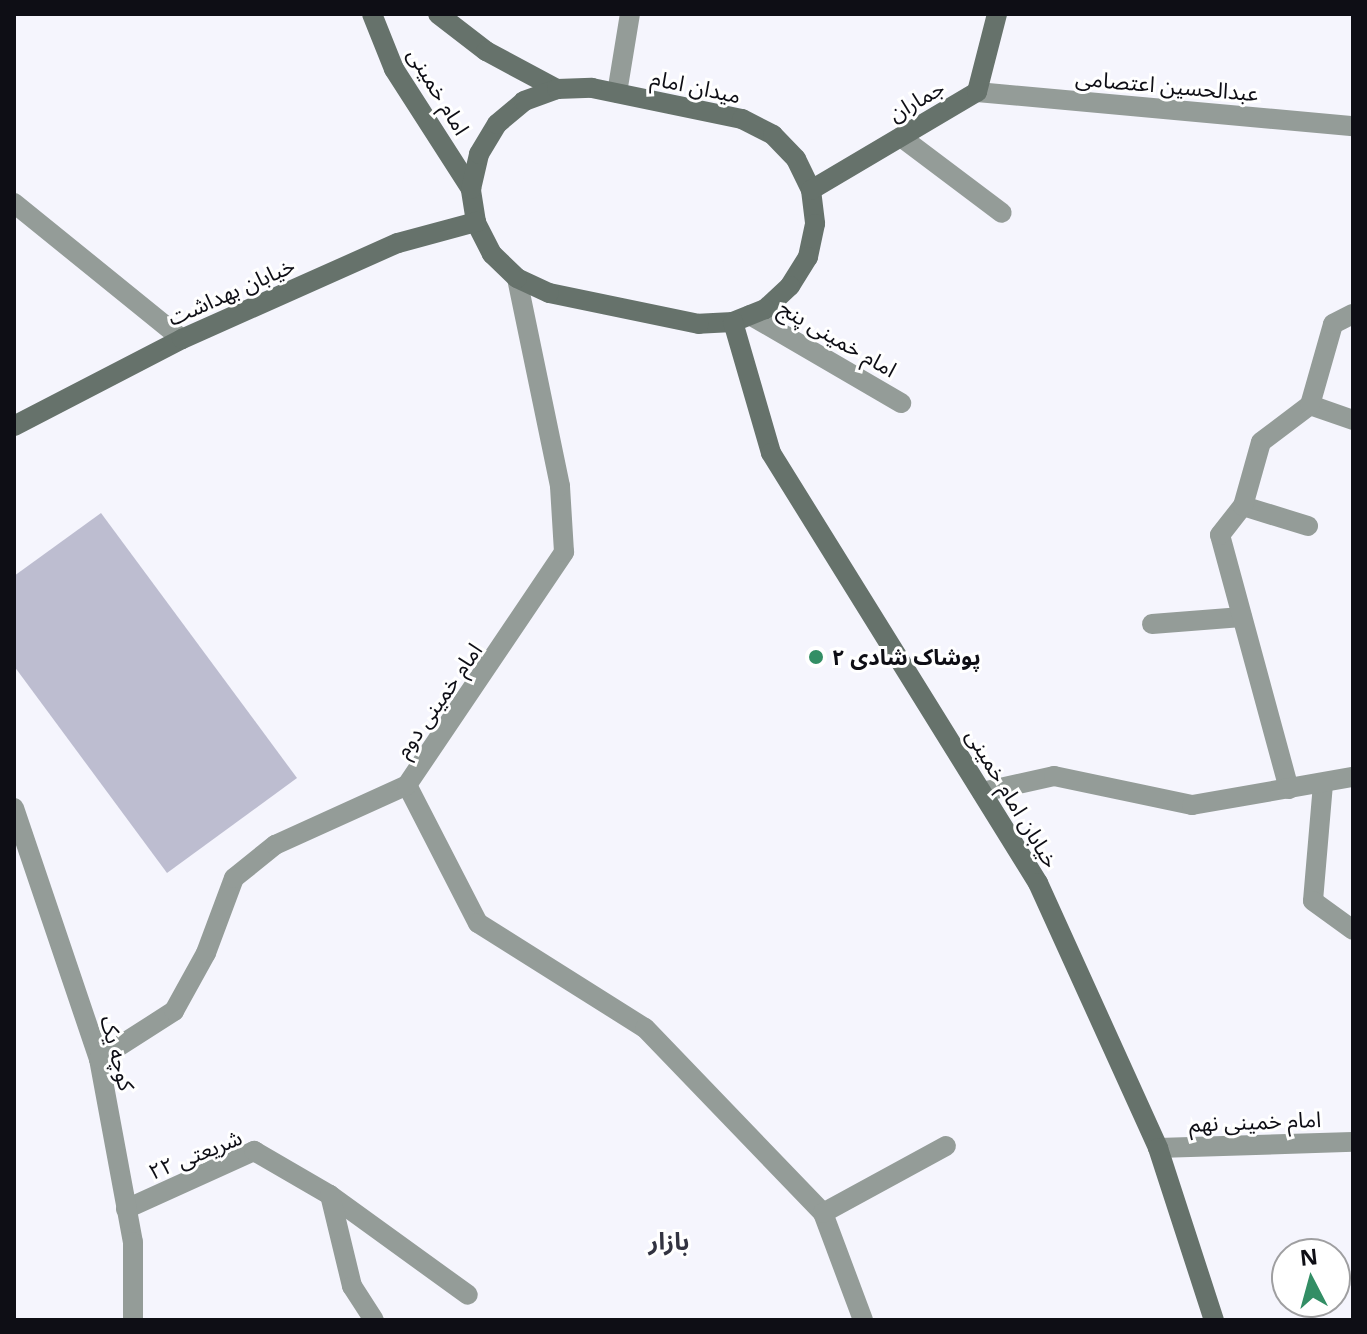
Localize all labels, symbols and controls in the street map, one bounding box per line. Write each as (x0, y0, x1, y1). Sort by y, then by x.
street label: امام خمینی (403, 43, 475, 139)
street label: میدان امام (649, 64, 743, 108)
street label: عبدالحسین اعتصامی (1074, 64, 1260, 106)
street label: جماران (883, 74, 949, 126)
street label: خیابان بهداشت (164, 251, 298, 331)
street label: امام خمینی پنج (775, 294, 901, 382)
street label: امام خمینی دوم (389, 638, 487, 762)
place label: پوشاک شادی ۲ (832, 644, 981, 670)
marker: پوشاک شادی ۲ (807, 648, 825, 666)
street label: خیابان امام خمینی (961, 724, 1065, 872)
street label: کوچه یک (95, 1012, 141, 1094)
street label: امام خمینی نهم (1188, 1105, 1322, 1137)
street label: شریعتی ۲۲ (144, 1123, 246, 1185)
district label: بازار (649, 1227, 689, 1255)
north arrow (1271, 1238, 1351, 1318)
text: N (1298, 1240, 1319, 1272)

